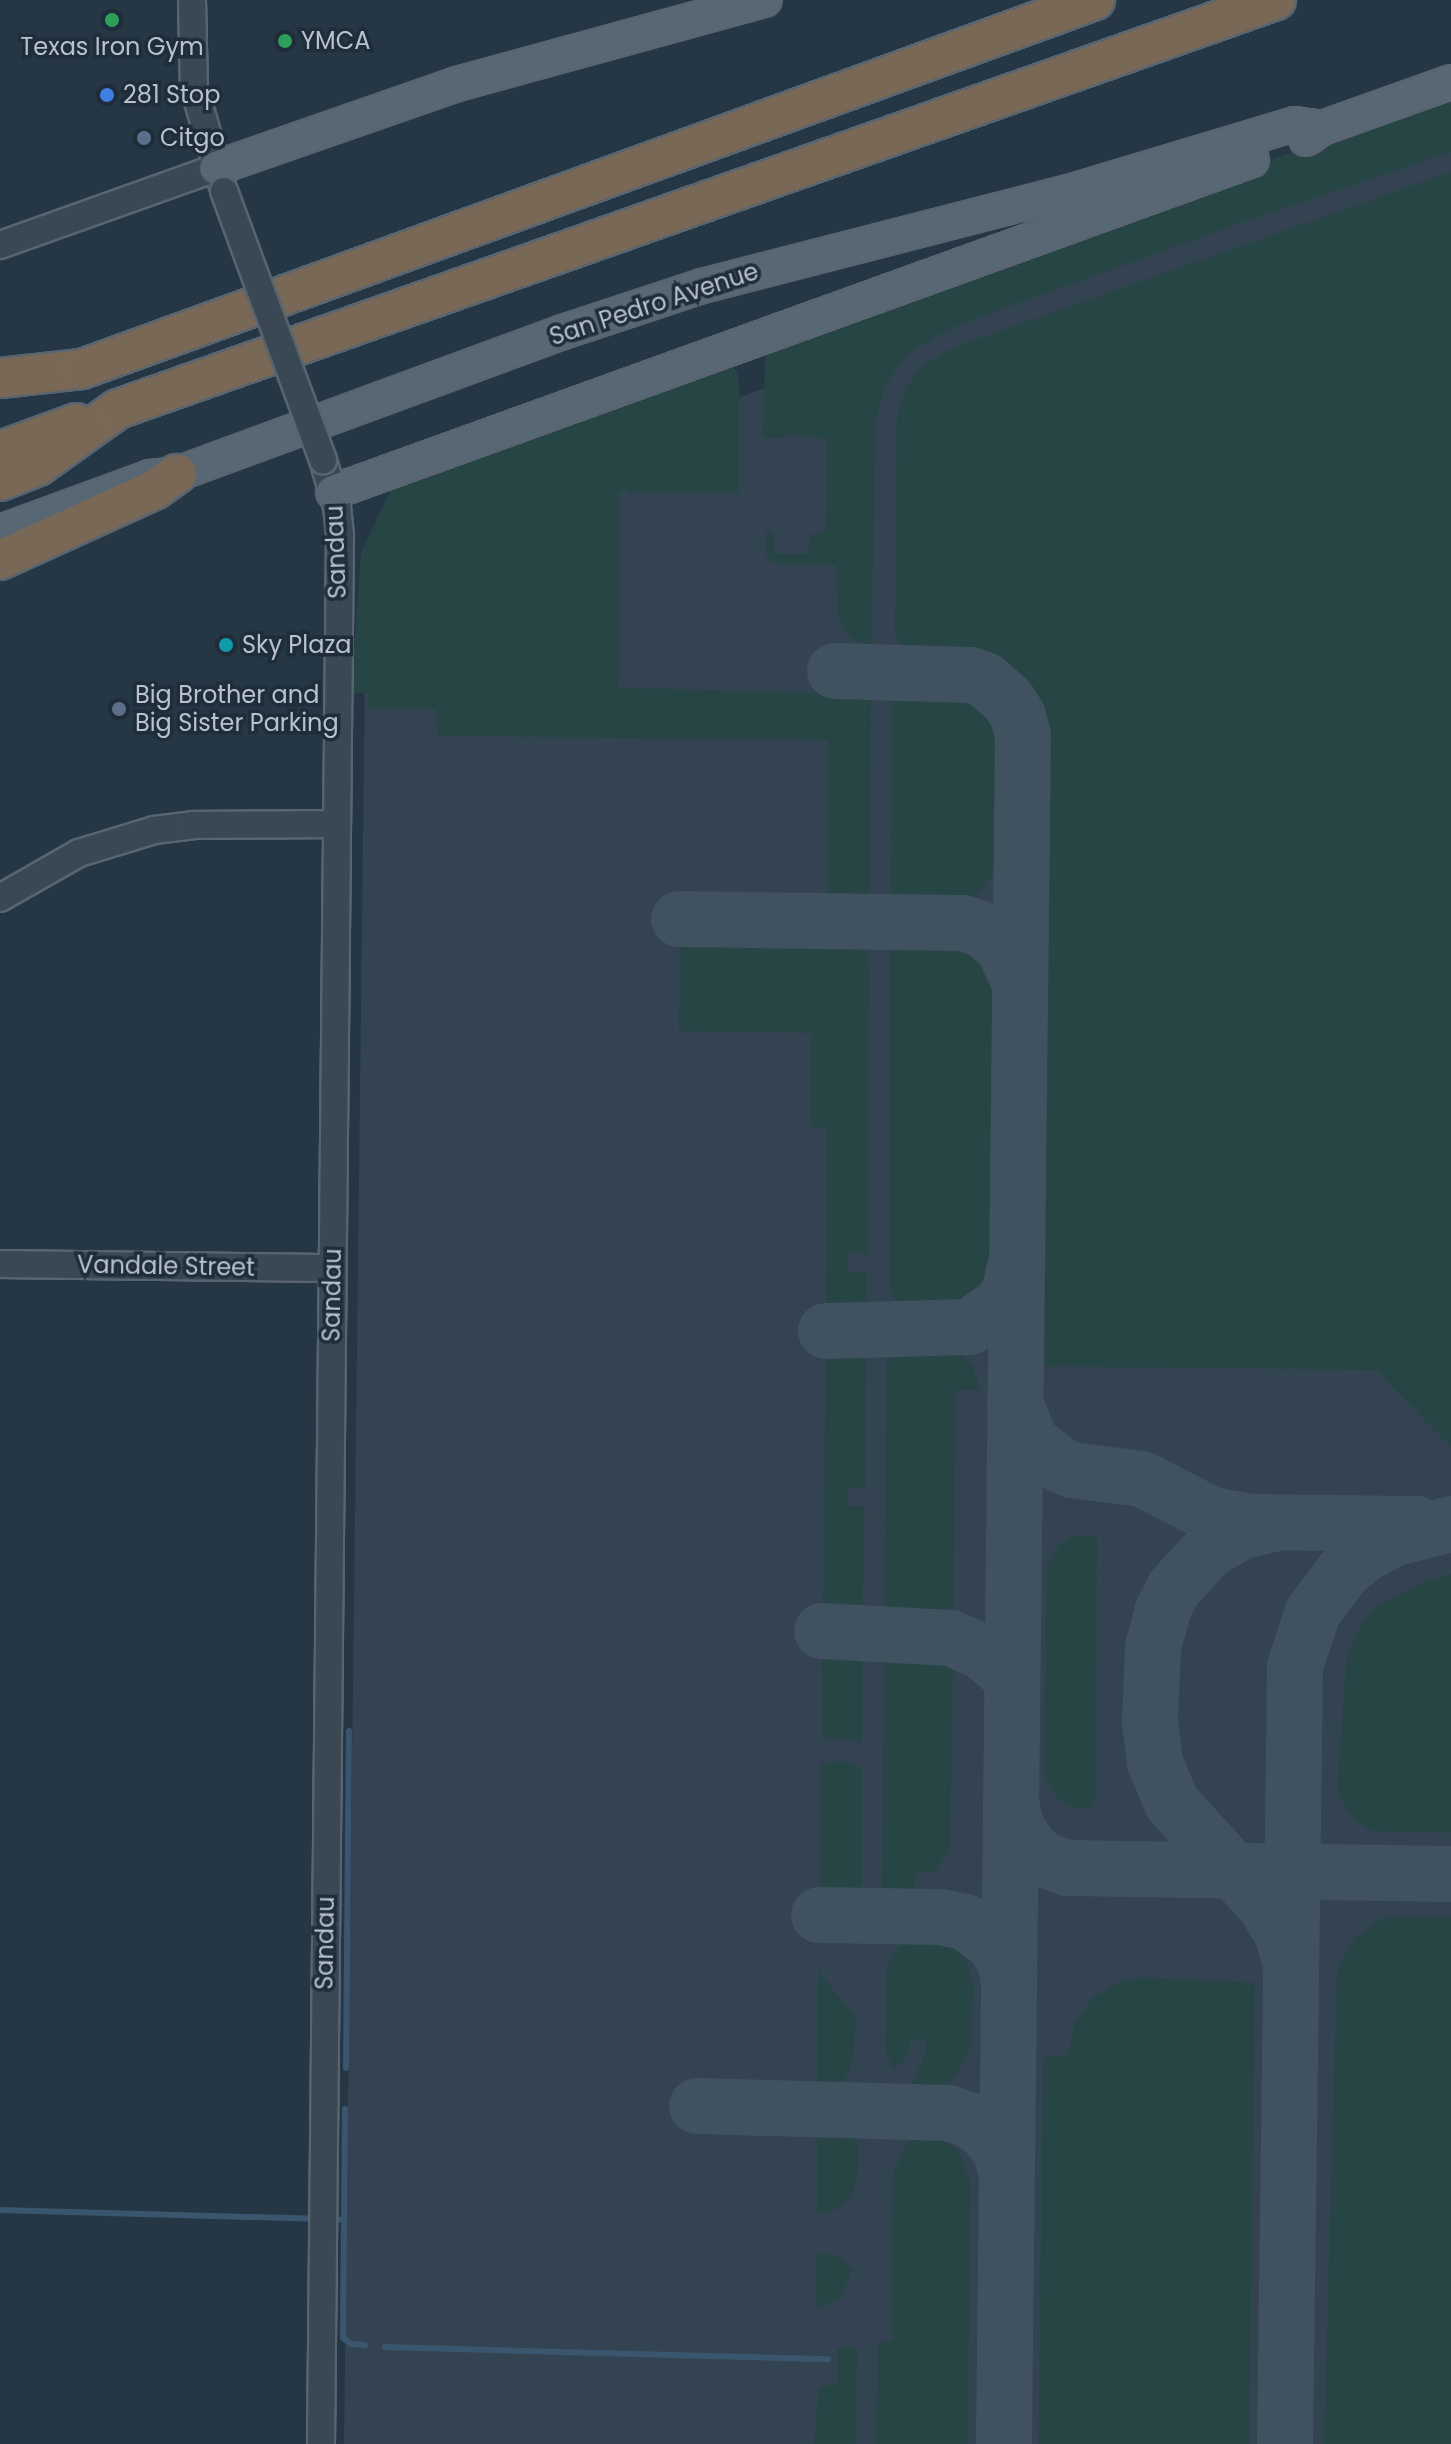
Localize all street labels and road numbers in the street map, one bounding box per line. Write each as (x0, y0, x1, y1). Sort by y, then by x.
street label: San Pedro Avenue (546, 257, 762, 351)
street label: Sandau (320, 505, 352, 599)
street label: Sandau (317, 1248, 347, 1342)
street label: Vandale Street (77, 1250, 255, 1282)
street label: Sandau (310, 1896, 340, 1990)

